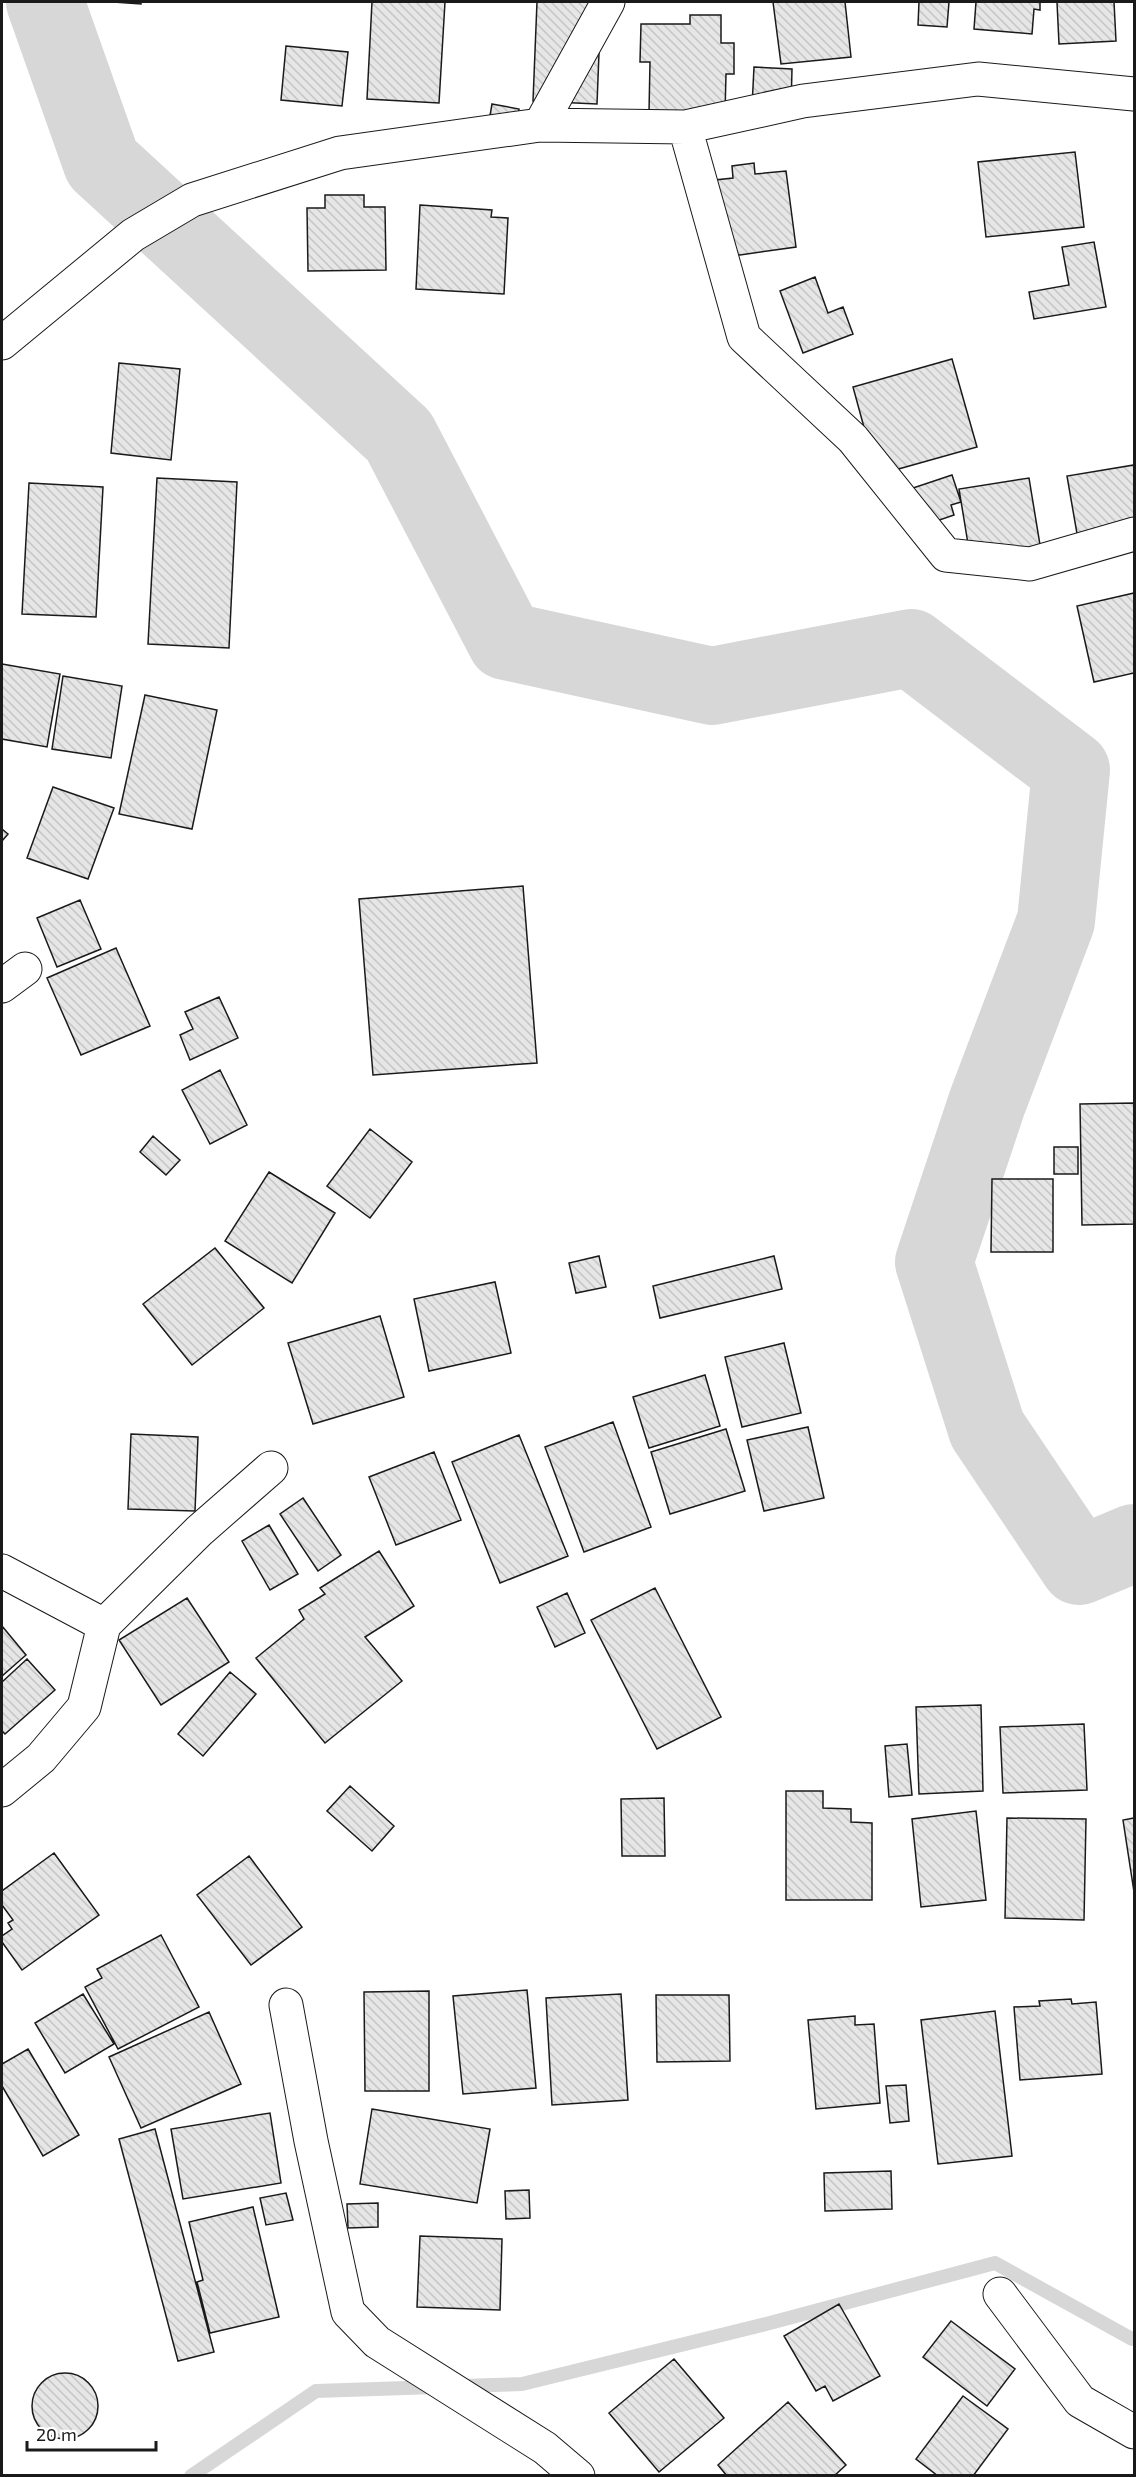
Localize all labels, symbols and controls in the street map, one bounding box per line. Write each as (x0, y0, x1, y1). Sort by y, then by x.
scale bar (27, 2414, 156, 2452)
text: 20 m (36, 2423, 77, 2445)

